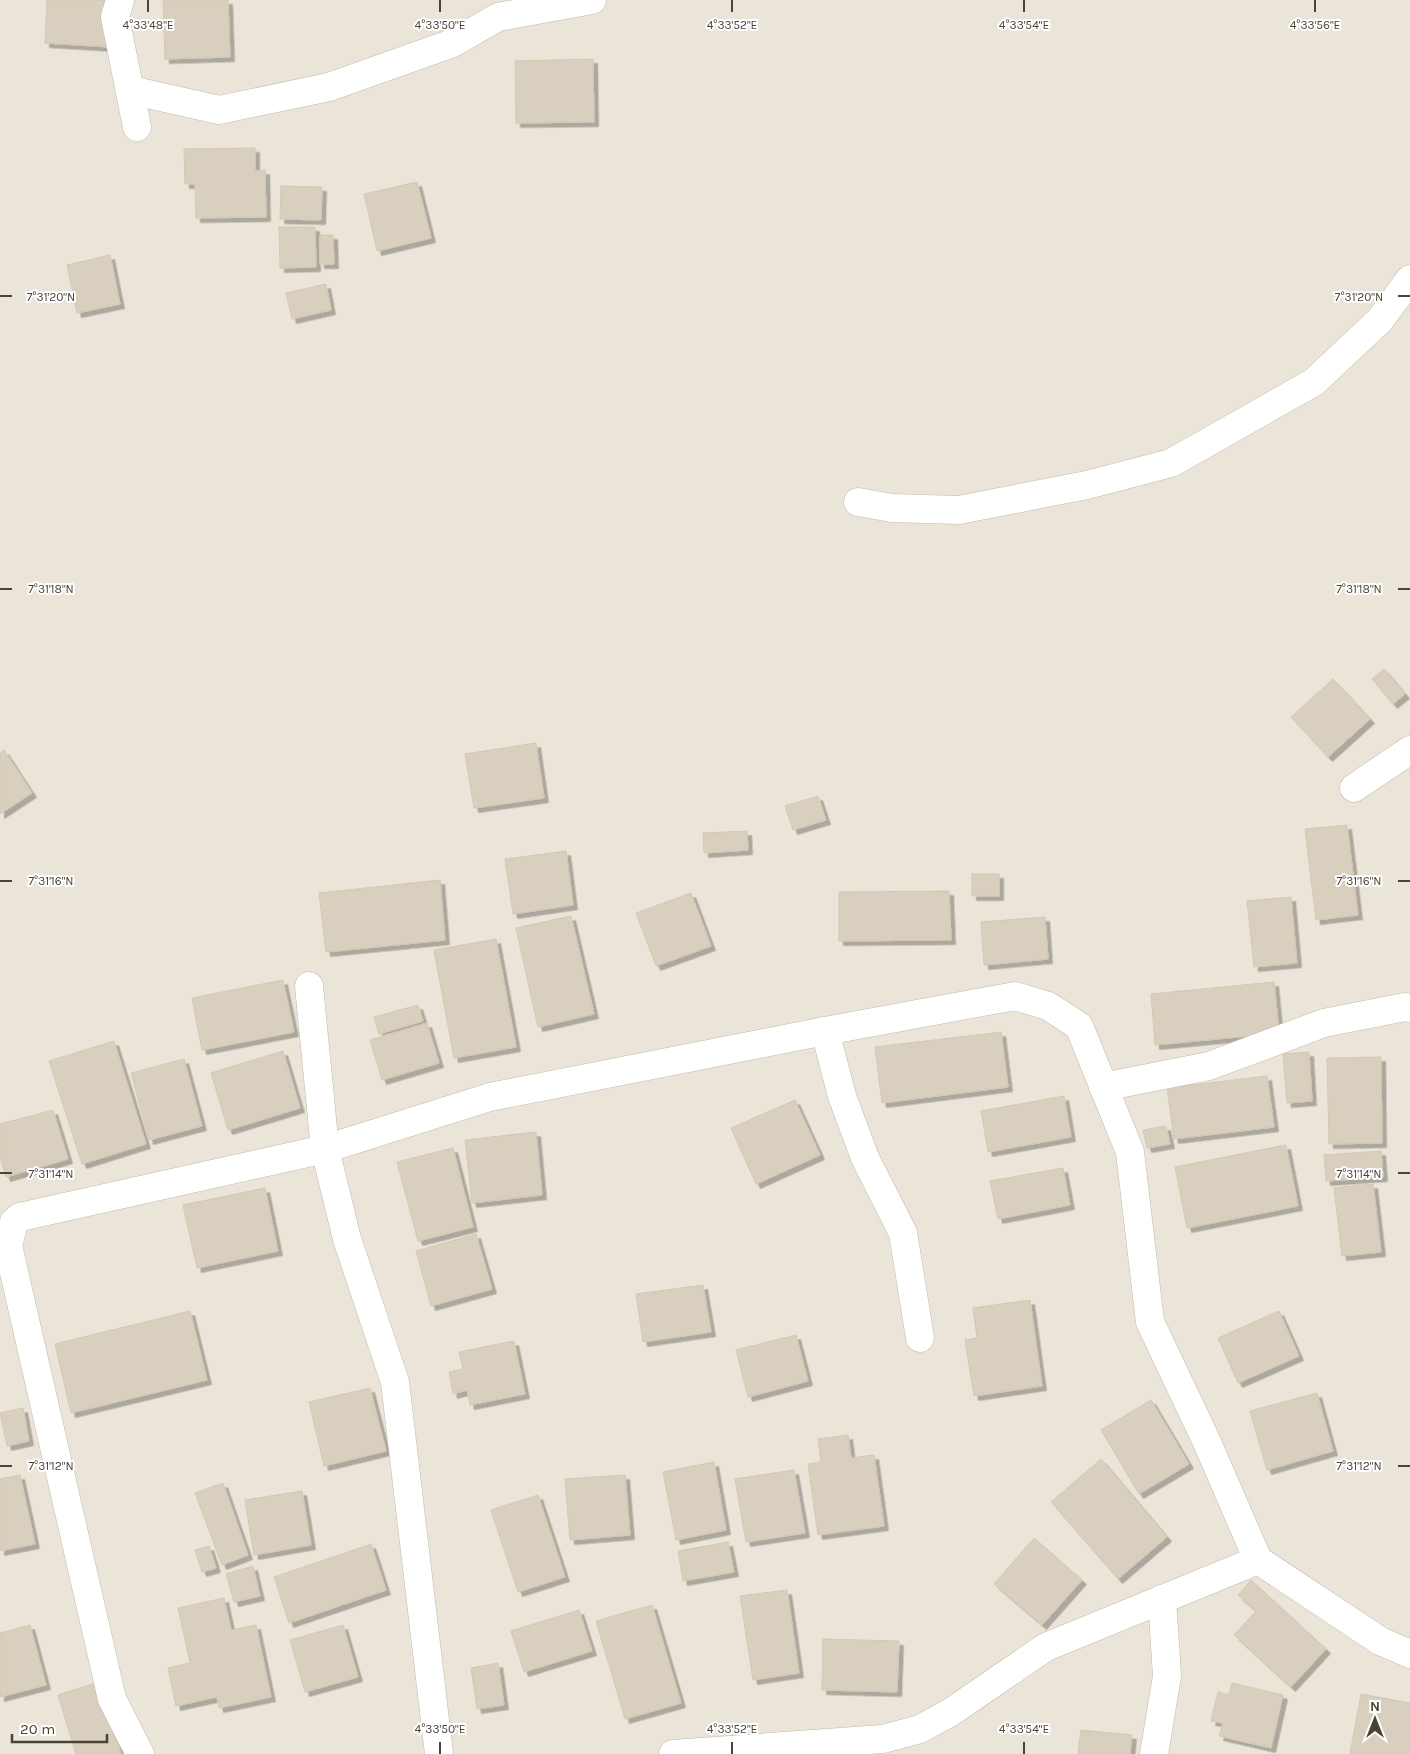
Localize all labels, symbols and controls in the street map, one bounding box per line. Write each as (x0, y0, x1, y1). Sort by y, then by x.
text: 4°33'48"E (122, 18, 174, 32)
text: 4°33'50"E (415, 18, 465, 32)
text: 4°33'52"E (707, 18, 757, 32)
text: 4°33'54"E (999, 18, 1049, 32)
text: 4°33'56"E (1290, 18, 1340, 32)
text: 7°31'20"N (27, 290, 75, 304)
text: 7°31'20"N (1335, 290, 1383, 304)
text: 7°31'18"N (28, 582, 74, 596)
text: 7°31'18"N (1336, 582, 1382, 596)
text: 7°31'16"N (28, 874, 74, 888)
text: 7°31'16"N (1336, 874, 1382, 888)
text: 7°31'14"N (29, 1167, 73, 1181)
text: 7°31'14"N (1337, 1167, 1381, 1181)
text: 7°31'12"N (28, 1459, 74, 1473)
text: 7°31'12"N (1336, 1459, 1382, 1473)
north arrow (1350, 1694, 1400, 1744)
text: N (1370, 1698, 1380, 1715)
scale bar (12, 1712, 108, 1744)
text: 20 m (20, 1720, 55, 1738)
text: 4°33'50"E (415, 1722, 465, 1736)
text: 4°33'52"E (707, 1722, 757, 1736)
text: 4°33'54"E (999, 1722, 1049, 1736)

